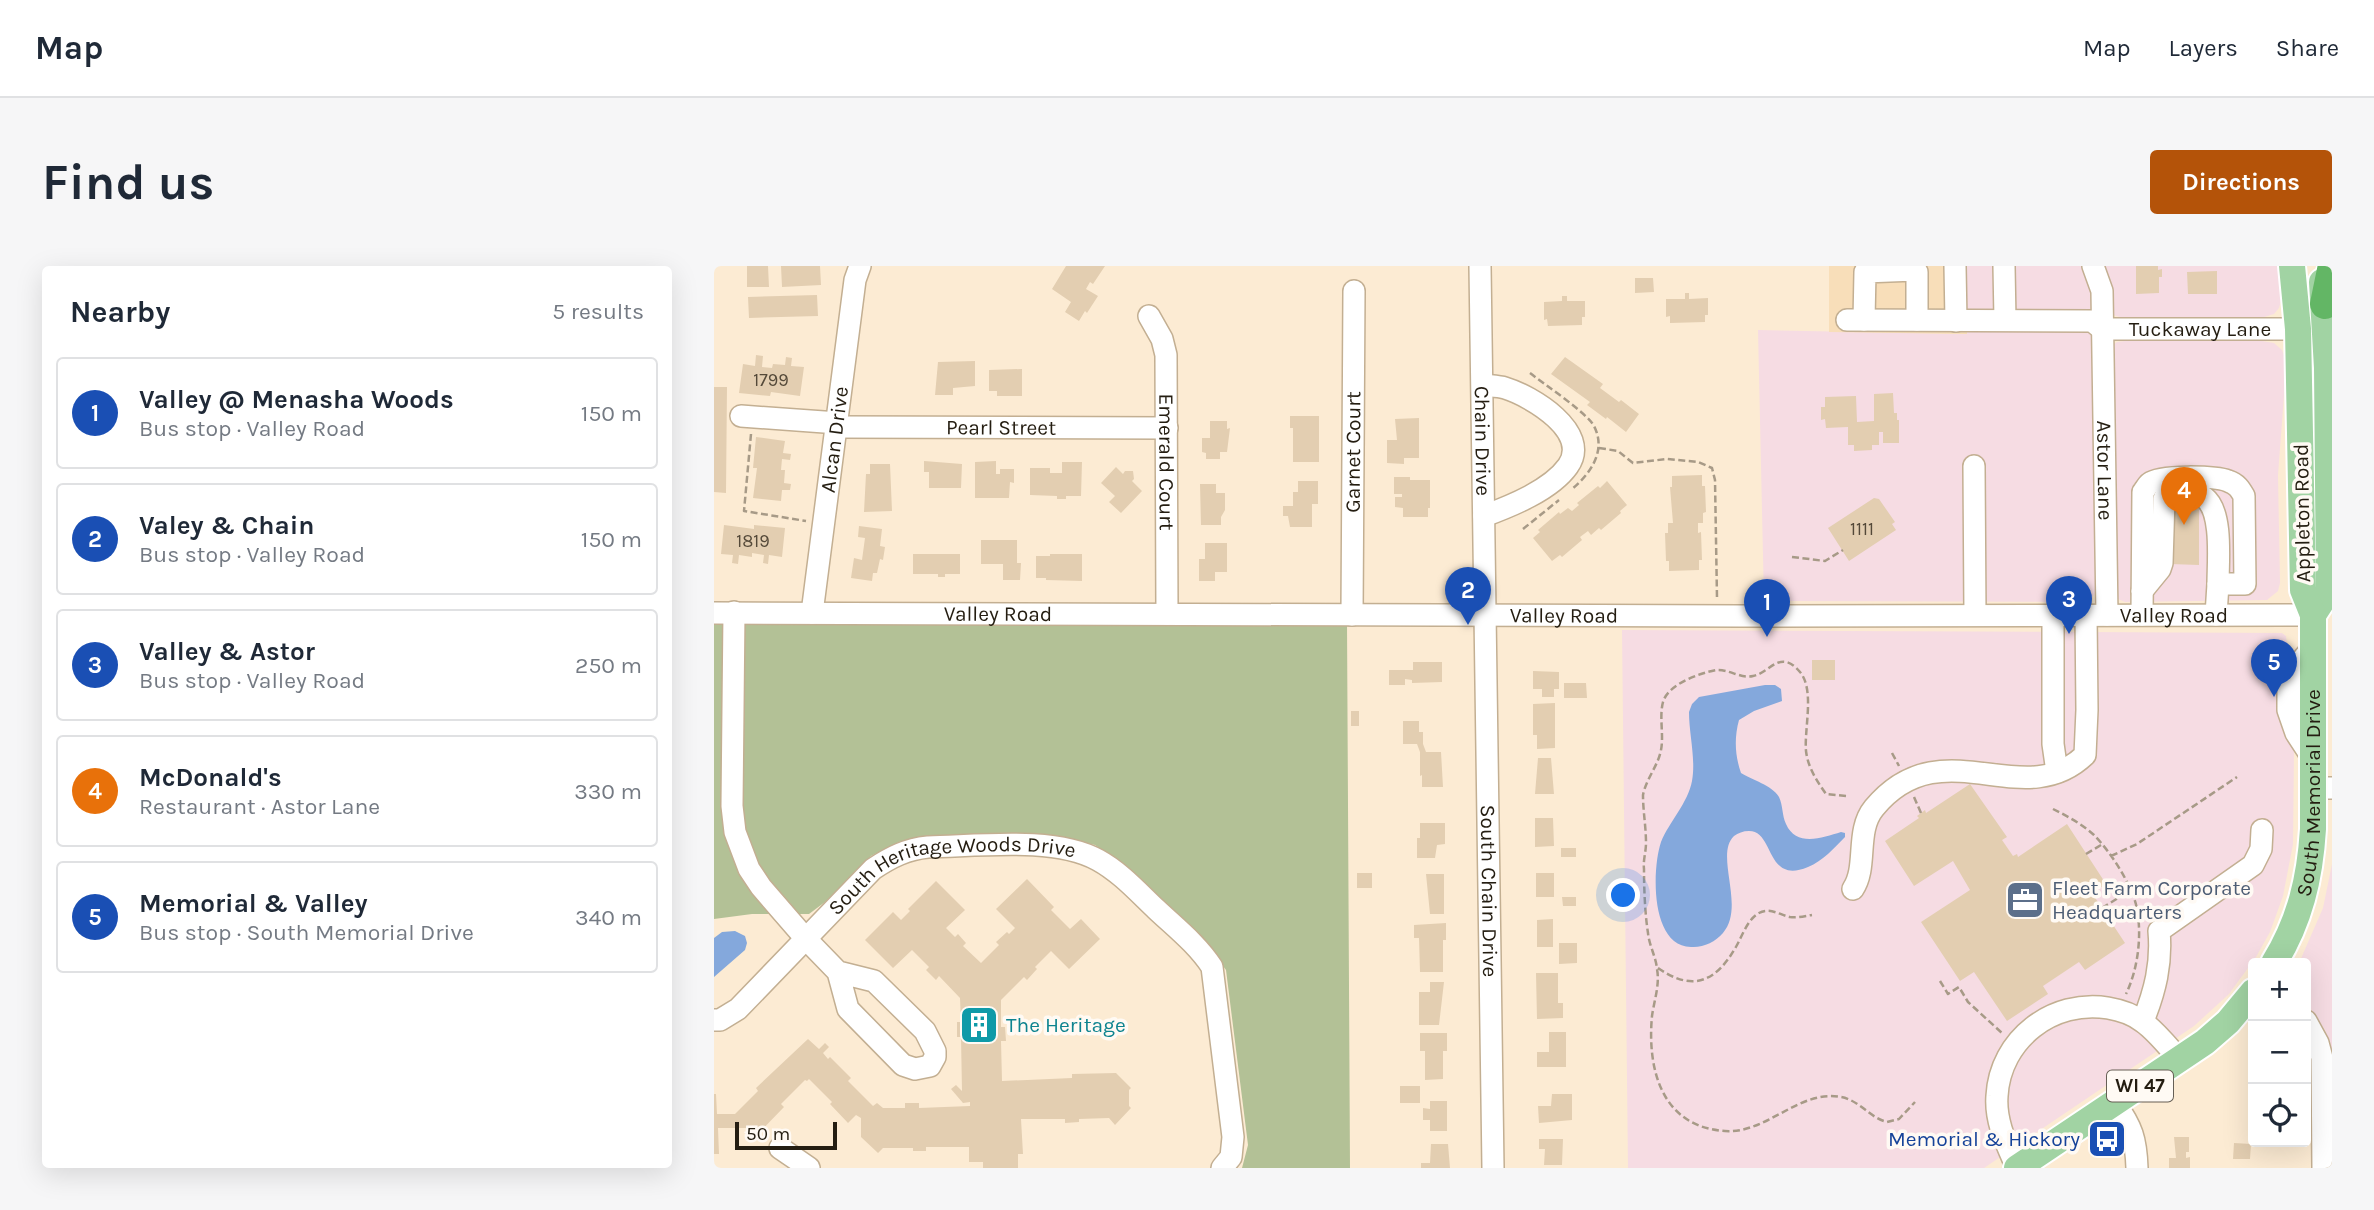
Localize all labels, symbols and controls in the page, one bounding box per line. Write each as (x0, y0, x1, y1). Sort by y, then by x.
text: Map (35, 29, 103, 67)
text: Map (2083, 34, 2131, 62)
text: Layers (2169, 34, 2238, 62)
text: Share (2276, 34, 2339, 62)
button: Directions (2150, 150, 2332, 214)
text: Find us (42, 154, 214, 211)
text: Nearby (70, 294, 170, 330)
text: 5 results (552, 298, 644, 325)
street label: Tuckaway Lane (2129, 317, 2271, 341)
house number: 1799 (753, 369, 789, 391)
text: Valley @ Menasha Woods (139, 384, 454, 415)
street label: Alcan Drive (816, 385, 853, 494)
street label: Chain Drive (1470, 386, 1495, 496)
street label: Garnet Court (1341, 391, 1365, 513)
street label: Emerald Court (1154, 393, 1179, 531)
text: 1 (91, 400, 99, 427)
text: 150 m (581, 400, 642, 427)
text: Bus stop · Valley Road (139, 415, 365, 442)
street label: Pearl Street (946, 415, 1056, 440)
street label: Astor Lane (2092, 420, 2118, 521)
street label: Appleton Road (2289, 443, 2315, 583)
pin: 4 (2161, 467, 2207, 525)
text: Valey & Chain (139, 510, 314, 541)
house number: 1111 (1850, 518, 1874, 540)
text: 2 (88, 526, 102, 553)
text: 150 m (581, 526, 642, 553)
house number: 1819 (736, 530, 770, 552)
text: Bus stop · Valley Road (139, 541, 365, 568)
pin: 2 (1445, 567, 1491, 625)
pin: 3 (2046, 576, 2092, 634)
pin: 1 (1744, 579, 1790, 637)
street label: Valley Road (944, 602, 1052, 626)
street label: Valley Road (1510, 603, 1618, 628)
street label: Valley Road (2120, 603, 2228, 627)
text: Valley & Astor (139, 636, 315, 667)
pin: 5 (2251, 639, 2297, 697)
text: 3 (88, 652, 102, 679)
text: 250 m (575, 652, 642, 679)
text: Bus stop · Valley Road (139, 667, 365, 694)
street label: South Memorial Drive (2291, 689, 2325, 899)
text: McDonald's (139, 762, 282, 793)
text: 4 (88, 778, 102, 805)
text: 330 m (574, 778, 642, 805)
text: Restaurant · Astor Lane (139, 793, 380, 820)
street label: South Chain Drive (1476, 804, 1502, 977)
street label: South Heritage Woods Drive (823, 832, 1078, 920)
place label: Fleet Farm Corporate Headquarters (2052, 876, 2251, 924)
your location (1606, 878, 1640, 912)
office icon: Fleet Farm Corporate Headquarters (2004, 879, 2046, 921)
text: Memorial & Valley (139, 888, 368, 919)
text: 5 (88, 904, 102, 931)
text: 340 m (575, 904, 642, 931)
text: Bus stop · South Memorial Drive (139, 919, 474, 946)
map controls (2248, 958, 2311, 1147)
button: + (2248, 958, 2311, 1021)
building icon: The Heritage (958, 1004, 1000, 1046)
place label: The Heritage (1006, 1013, 1126, 1037)
button: − (2248, 1021, 2311, 1084)
road number: WI 47 (2107, 1070, 2173, 1101)
button: locate (2248, 1084, 2311, 1147)
bus stop icon: Memorial & Hickory (2086, 1118, 2128, 1160)
scale bar (735, 1119, 836, 1151)
text: 50 m (746, 1123, 790, 1145)
place label: Memorial & Hickory (1888, 1127, 2080, 1151)

